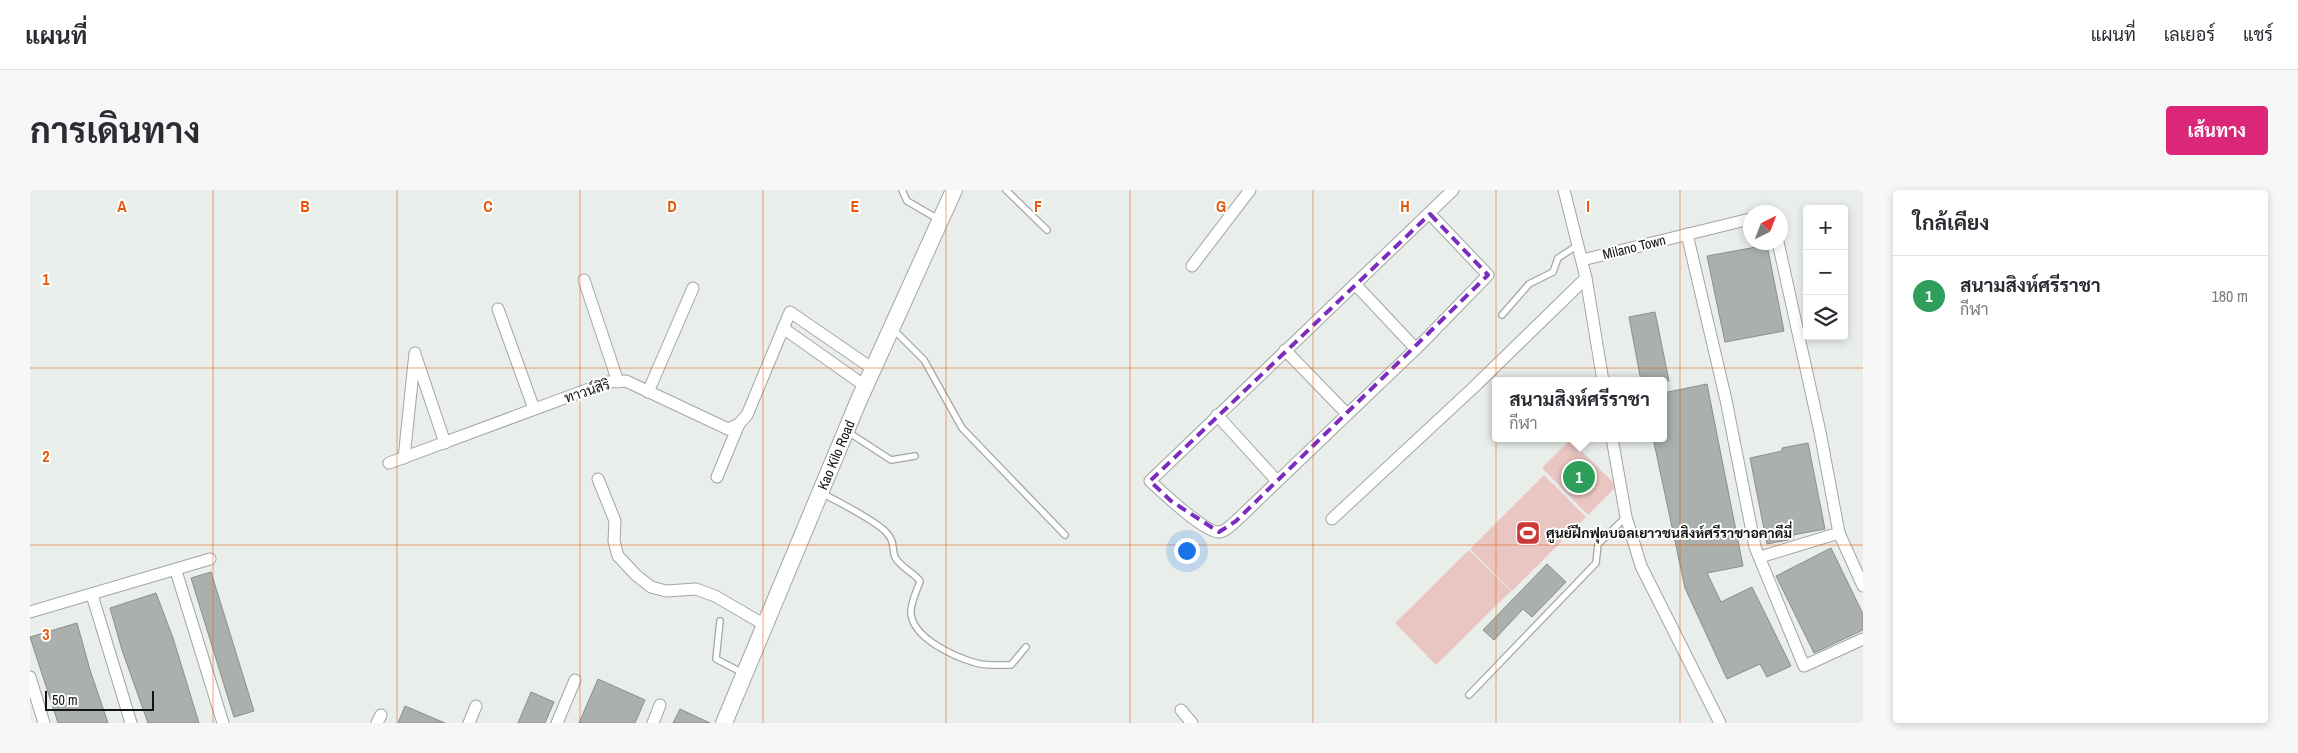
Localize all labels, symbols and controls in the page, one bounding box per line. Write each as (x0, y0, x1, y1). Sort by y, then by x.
text: แผนที่ (25, 19, 87, 51)
text: แผนที่ (2091, 22, 2136, 47)
text: เลเยอร์ (2164, 22, 2215, 47)
text: แชร์ (2243, 22, 2273, 47)
button: เส้นทาง (2166, 106, 2268, 155)
text: การเดินทาง (30, 107, 200, 154)
text: A (117, 195, 127, 217)
text: B (300, 195, 310, 217)
text: C (483, 195, 493, 217)
text: D (667, 195, 677, 217)
text: E (851, 195, 860, 217)
text: F (1034, 195, 1042, 217)
text: G (1216, 195, 1226, 217)
text: H (1400, 195, 1410, 217)
text: I (1586, 195, 1590, 217)
north arrow (1743, 205, 1788, 250)
map controls (1803, 205, 1848, 340)
button: + (1803, 205, 1848, 250)
text: ใกล้เคียง (1913, 208, 1989, 237)
street label: Milano Town (1601, 230, 1667, 264)
button: − (1803, 250, 1848, 295)
text: 1 (42, 268, 50, 290)
text: สนามสิงห์ศรีราชา (1960, 272, 2101, 298)
text: 1 (1925, 285, 1933, 307)
text: 180 m (2212, 285, 2248, 307)
button: layers (1803, 295, 1848, 340)
text: กีฬา (1960, 298, 1989, 320)
street label: ทาวน์สิริ (562, 375, 612, 407)
popup (1492, 377, 1667, 442)
text: สนามสิงห์ศรีราชา (1509, 386, 1650, 412)
text: กีฬา (1509, 412, 1538, 434)
street label: Kao Kilo Road (813, 417, 859, 493)
text: 2 (42, 445, 50, 467)
pin: 1 (1563, 458, 1595, 496)
sports icon: ศูนย์ฝีกฟุตบอลเยาวชนสิงห์ศรีราชาอคาดีมี่ (1515, 520, 1541, 546)
place label: ศูนย์ฝีกฟุตบอลเยาวชนสิงห์ศรีราชาอคาดีมี่ (1546, 521, 1792, 544)
your location (1174, 538, 1200, 564)
text: 3 (42, 623, 50, 645)
scale bar (45, 688, 154, 711)
text: 50 m (52, 691, 78, 709)

